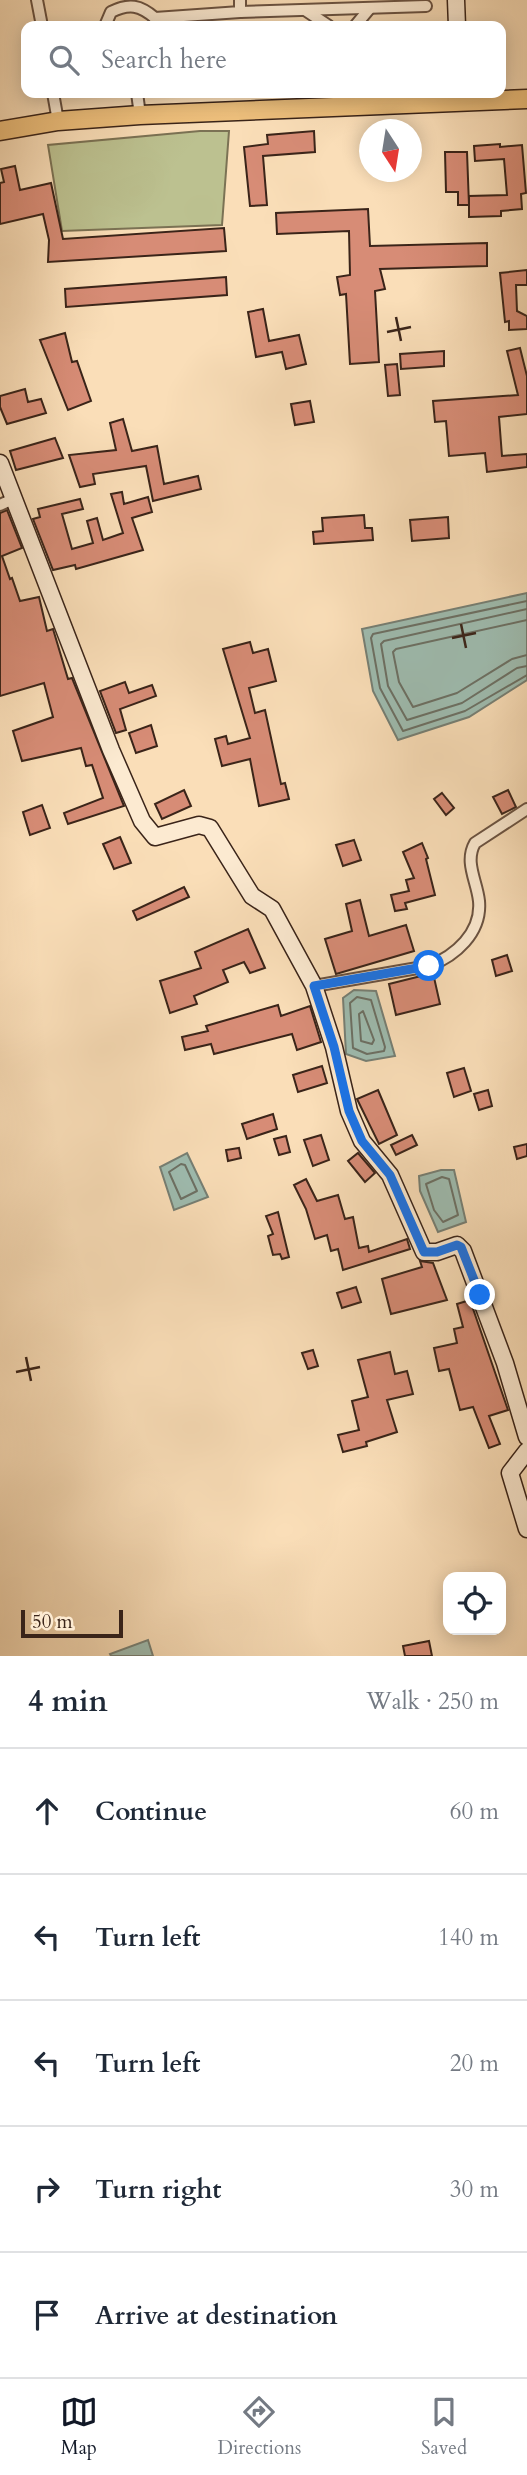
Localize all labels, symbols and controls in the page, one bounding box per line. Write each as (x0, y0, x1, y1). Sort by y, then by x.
search box (21, 21, 506, 98)
icon: search (45, 41, 83, 79)
text: Search here (101, 42, 227, 77)
north arrow (359, 119, 422, 182)
route start (413, 950, 444, 981)
route end (464, 1279, 495, 1310)
map controls (443, 1572, 506, 1635)
button: locate (443, 1572, 506, 1635)
scale bar (21, 1607, 122, 1639)
text: 50 m (32, 1609, 73, 1635)
text: 4 min (28, 1681, 108, 1722)
text: Walk · 250 m (366, 1686, 499, 1717)
icon: ahead (28, 1792, 66, 1830)
text: Continue (95, 1794, 207, 1829)
text: 60 m (450, 1796, 499, 1827)
icon: left (28, 1918, 66, 1956)
text: Turn left (95, 1920, 200, 1955)
text: 140 m (438, 1922, 499, 1953)
icon: left (28, 2044, 66, 2082)
text: Turn left (95, 2046, 200, 2081)
text: 20 m (450, 2048, 499, 2079)
icon: right (28, 2170, 66, 2208)
text: Turn right (95, 2172, 222, 2207)
text: 30 m (450, 2174, 499, 2205)
icon: arrive (28, 2296, 66, 2334)
text: Arrive at destination (95, 2298, 338, 2333)
tab: Map (60, 2393, 98, 2461)
tab: Directions (218, 2393, 301, 2461)
tab: Saved (421, 2393, 467, 2461)

